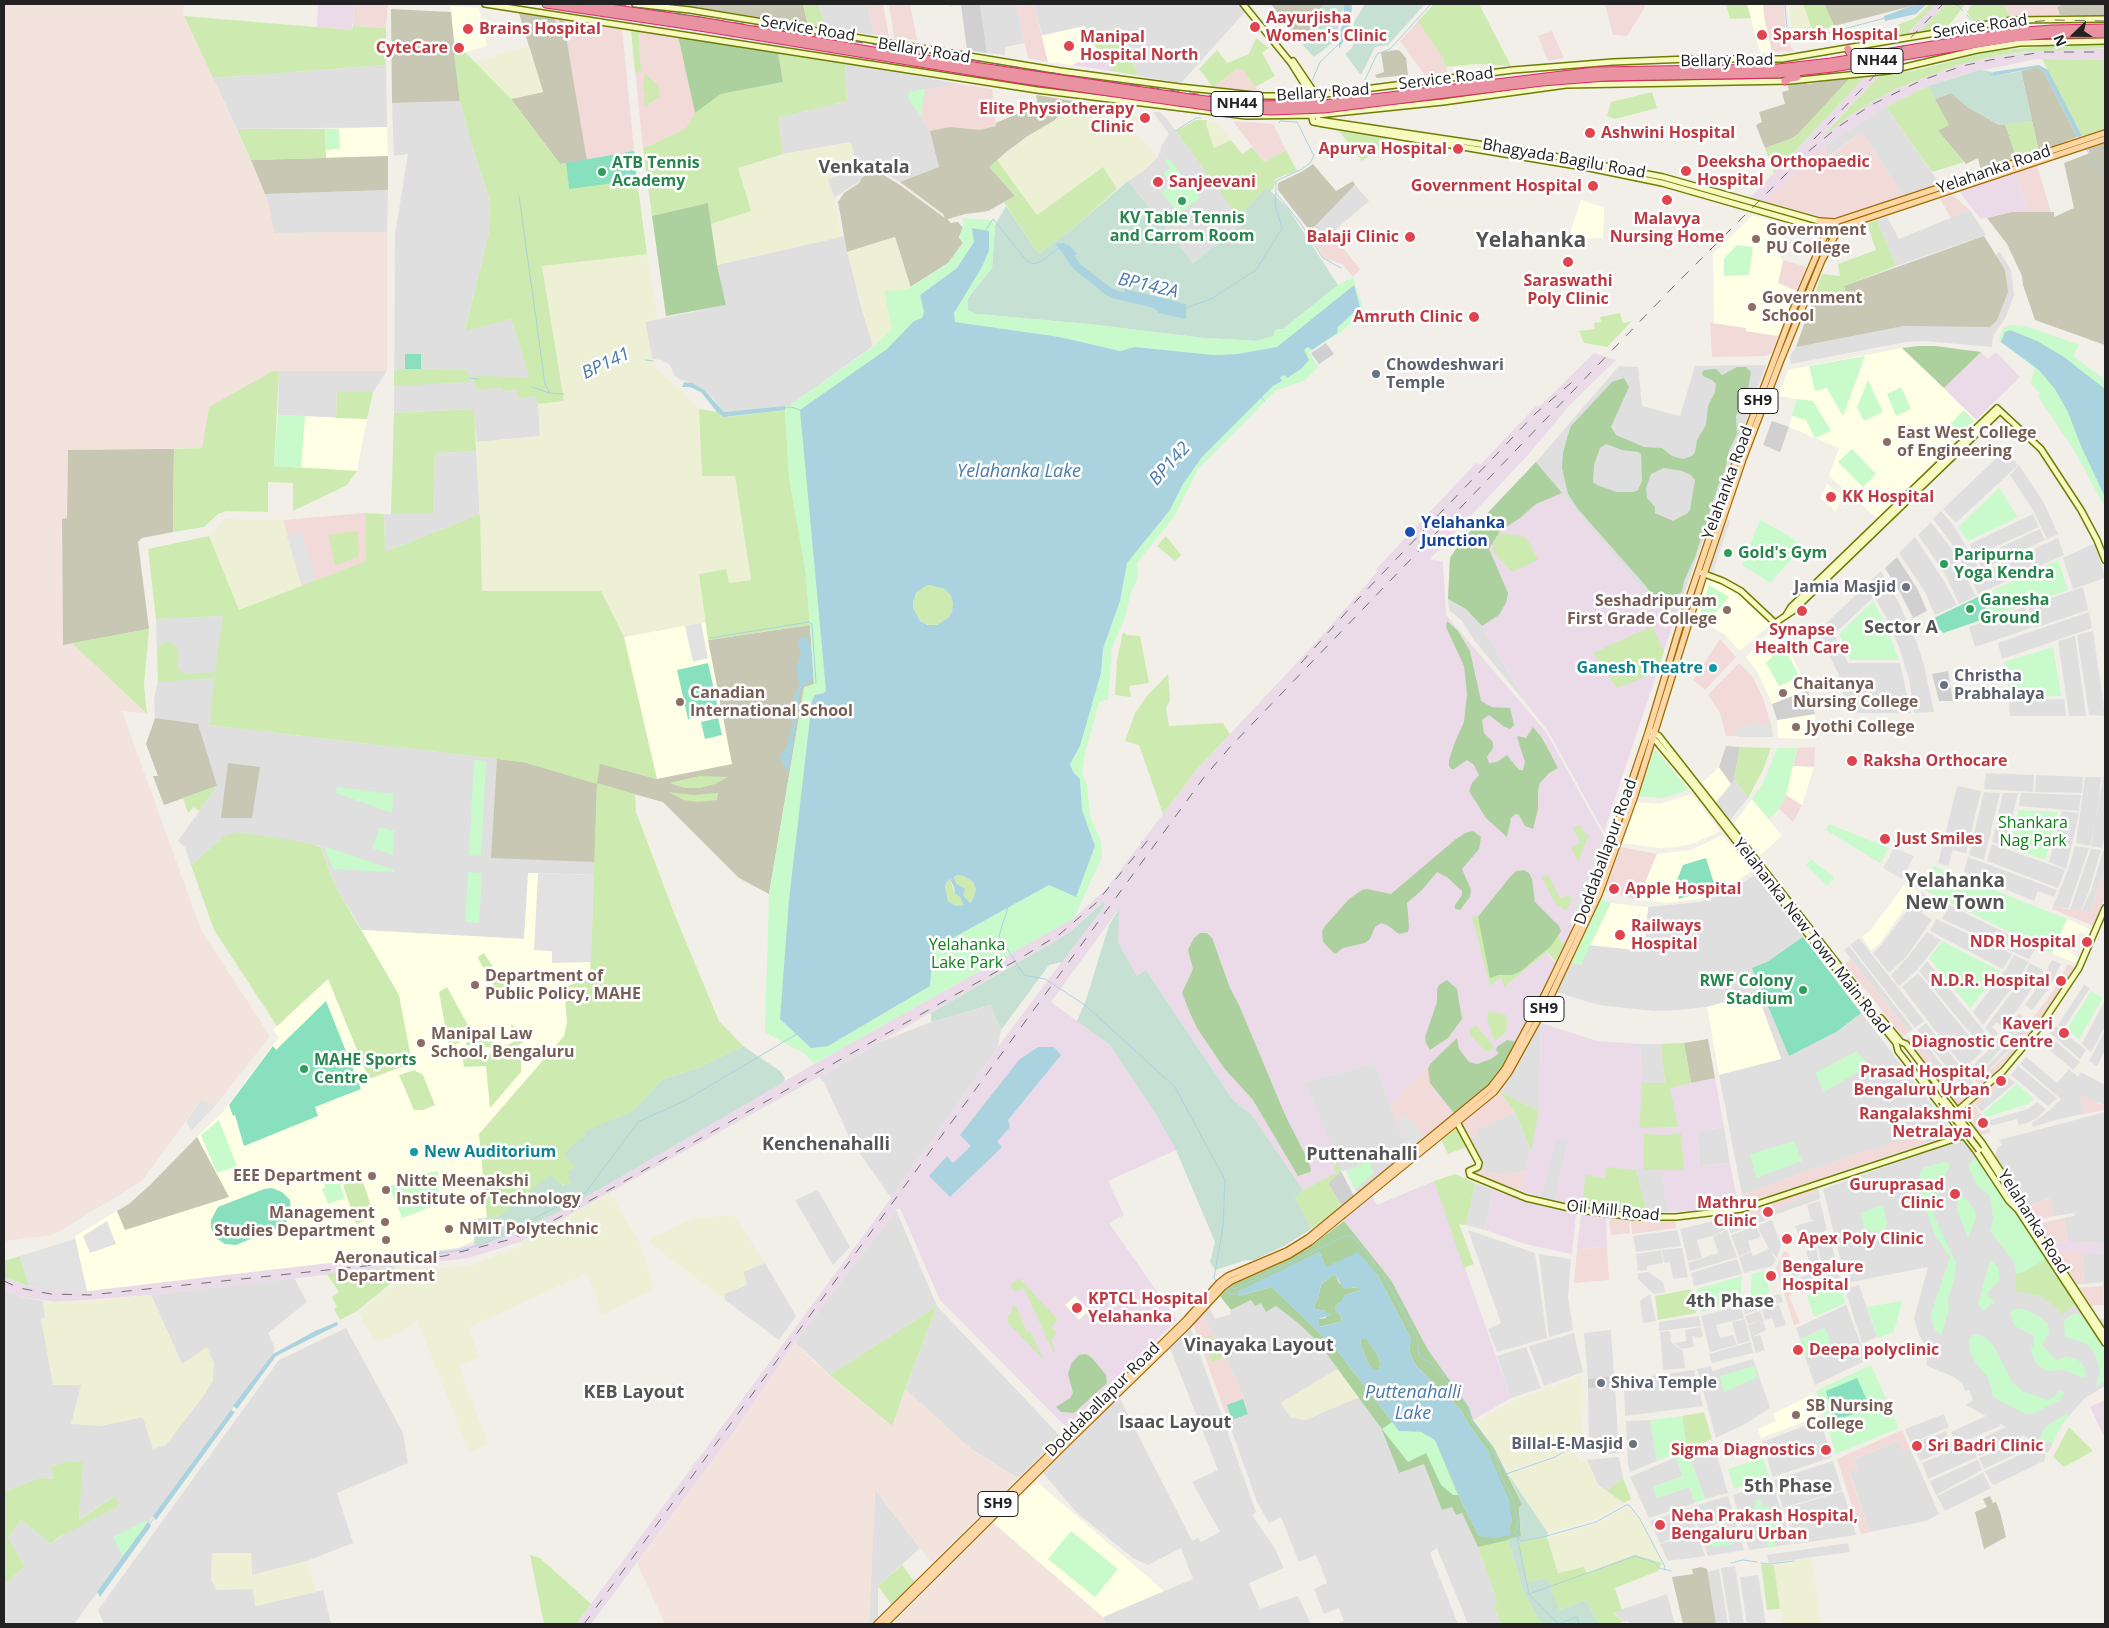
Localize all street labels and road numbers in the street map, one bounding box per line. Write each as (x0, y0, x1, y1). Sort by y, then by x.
street label: Service Road (1931, 11, 2029, 43)
street label: Service Road (759, 12, 857, 46)
street label: Bellary Road (876, 34, 972, 68)
road number: NH44 (1851, 48, 1903, 74)
street label: Bellary Road (1680, 51, 1774, 71)
street label: Service Road (1398, 64, 1494, 94)
street label: Bellary Road (1276, 80, 1370, 106)
road number: NH44 (1211, 92, 1263, 116)
street label: Bhagyada Bagilu Road (1481, 135, 1647, 183)
street label: Yelahanka Road (1935, 142, 2053, 198)
road number: SH9 (1738, 388, 1778, 414)
street label: Yelahanka Road (1699, 424, 1757, 542)
street label: Doddaballapur Road (1571, 776, 1641, 928)
street label: Yelahanka New Town Main Road (1729, 834, 1893, 1038)
road number: SH9 (1524, 996, 1564, 1022)
street label: Yelahanka Road (1993, 1166, 2073, 1278)
street label: Oil Mill Road (1565, 1197, 1661, 1225)
street label: Doddaballapur Road (1042, 1339, 1164, 1461)
road number: SH9 (978, 1492, 1018, 1516)

